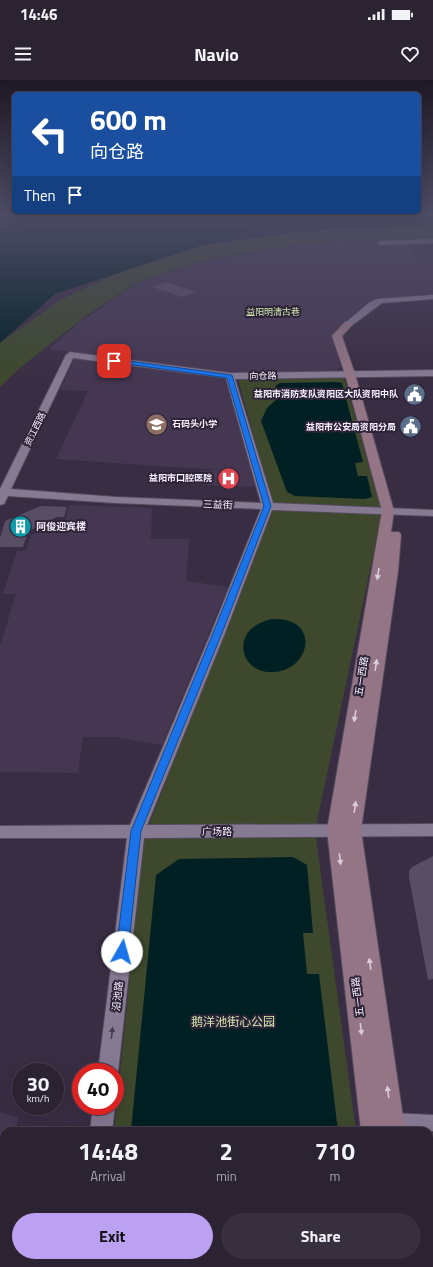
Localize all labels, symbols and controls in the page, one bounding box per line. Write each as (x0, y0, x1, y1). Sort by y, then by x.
text: 14:46 (20, 3, 57, 26)
text: Navio (194, 41, 239, 68)
icon: menu (12, 43, 34, 65)
icon: heart (399, 43, 421, 65)
text: 600 m (90, 98, 167, 141)
icon: left (24, 108, 76, 160)
text: 向仓路 (90, 138, 144, 165)
text: Then (24, 184, 56, 207)
icon: arrive (64, 184, 86, 206)
park label: 益阳明清古巷 (246, 305, 300, 318)
pin (97, 344, 131, 378)
icon: arrive (103, 350, 125, 372)
street label: 向仓路 (249, 369, 277, 382)
public building icon: 益阳市消防支队资阳区大队资阳中队 (401, 381, 427, 407)
place label: 益阳市消防支队资阳区大队资阳中队 (254, 387, 399, 400)
street label: 资江西路 (21, 410, 48, 448)
school or university icon: 石码头小学 (143, 411, 169, 437)
public building icon: 益阳市公安局资阳分局 (398, 414, 424, 440)
place label: 石码头小学 (172, 417, 217, 430)
place label: 益阳市公安局资阳分局 (306, 420, 396, 433)
hospital icon: 益阳市口腔医院 (215, 465, 241, 491)
place label: 益阳市口腔医院 (149, 471, 212, 484)
street label: 三益街 (203, 496, 233, 513)
building icon: 阿俊迎宾楼 (8, 513, 34, 539)
place label: 阿俊迎宾楼 (36, 519, 86, 534)
one-way arrow (375, 568, 381, 580)
street label: 五一西路 (351, 655, 372, 697)
one-way arrow (373, 659, 379, 671)
one-way arrow (352, 710, 358, 722)
one-way arrow (352, 801, 358, 813)
street label: 广场路 (202, 824, 232, 839)
one-way arrow (337, 853, 343, 865)
position arrow (101, 931, 143, 973)
one-way arrow (367, 958, 373, 970)
street label: 五一西路 (348, 976, 367, 1018)
street label: 沿池路 (108, 980, 127, 1012)
park label: 鹅洋池街心公园 (191, 1012, 275, 1031)
one-way arrow (358, 1023, 364, 1035)
one-way arrow (109, 1027, 116, 1039)
speed limit sign: 40 (72, 1063, 124, 1115)
text: 30 (27, 1068, 49, 1099)
one-way arrow (385, 1086, 391, 1098)
text: km/h (27, 1091, 49, 1106)
text: 14:48 (78, 1133, 138, 1169)
text: 2 (220, 1133, 233, 1169)
text: 710 (315, 1133, 355, 1169)
text: Arrival (90, 1166, 126, 1186)
text: min (216, 1166, 237, 1186)
text: m (329, 1166, 340, 1186)
button: Exit (12, 1213, 213, 1259)
button: Share (221, 1213, 421, 1259)

